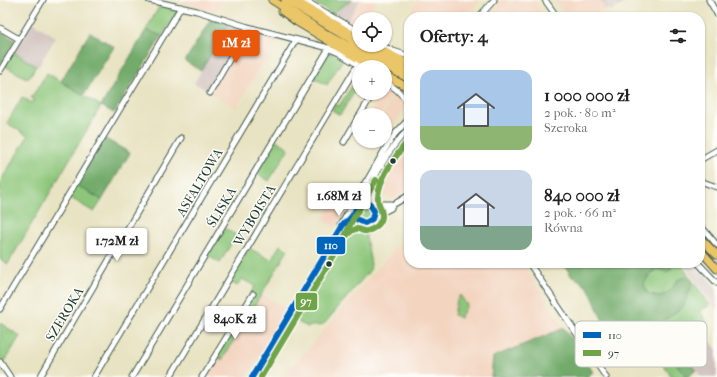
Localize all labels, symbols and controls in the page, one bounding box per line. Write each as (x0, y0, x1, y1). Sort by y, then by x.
map controls (352, 12, 392, 148)
button: locate (352, 12, 392, 52)
icon: filters (667, 25, 689, 47)
text: Oferty: 4 (420, 26, 487, 46)
pin: 1M zł (208, 30, 264, 64)
text: 1M zł (222, 35, 250, 50)
button: + (352, 60, 392, 100)
text: 1 000 000 zł (544, 85, 630, 105)
icon: home (452, 86, 500, 134)
text: 2 pok. · 80 m² (544, 105, 616, 120)
button: − (352, 108, 392, 148)
text: Szeroka (544, 120, 588, 135)
street label: ASFALTOWA (173, 145, 226, 220)
unlabelled marker (388, 156, 398, 166)
street label: WYBOISTA (230, 181, 279, 250)
pin: 1.68M zł (298, 183, 380, 217)
street label: ŚLISKA (204, 184, 240, 230)
text: 840 000 zł (544, 185, 620, 205)
icon: home (452, 186, 500, 234)
text: 1.68M zł (317, 188, 361, 203)
text: 2 pok. · 66 m² (544, 205, 616, 220)
text: Równa (544, 220, 583, 235)
pin: 1.72M zł (76, 228, 158, 262)
text: 1.72M zł (95, 233, 139, 248)
line badge: 110 (316, 236, 346, 255)
text: 110 (324, 239, 338, 252)
unlabelled marker (324, 259, 334, 269)
street label: SZEROKA (42, 284, 87, 344)
line badge: 97 (295, 292, 318, 311)
text: 97 (299, 295, 312, 308)
pin: 840K zł (198, 306, 272, 340)
text: 840K zł (214, 311, 256, 326)
legend (575, 321, 707, 367)
text: 110 (608, 329, 622, 342)
text: 97 (608, 347, 619, 360)

